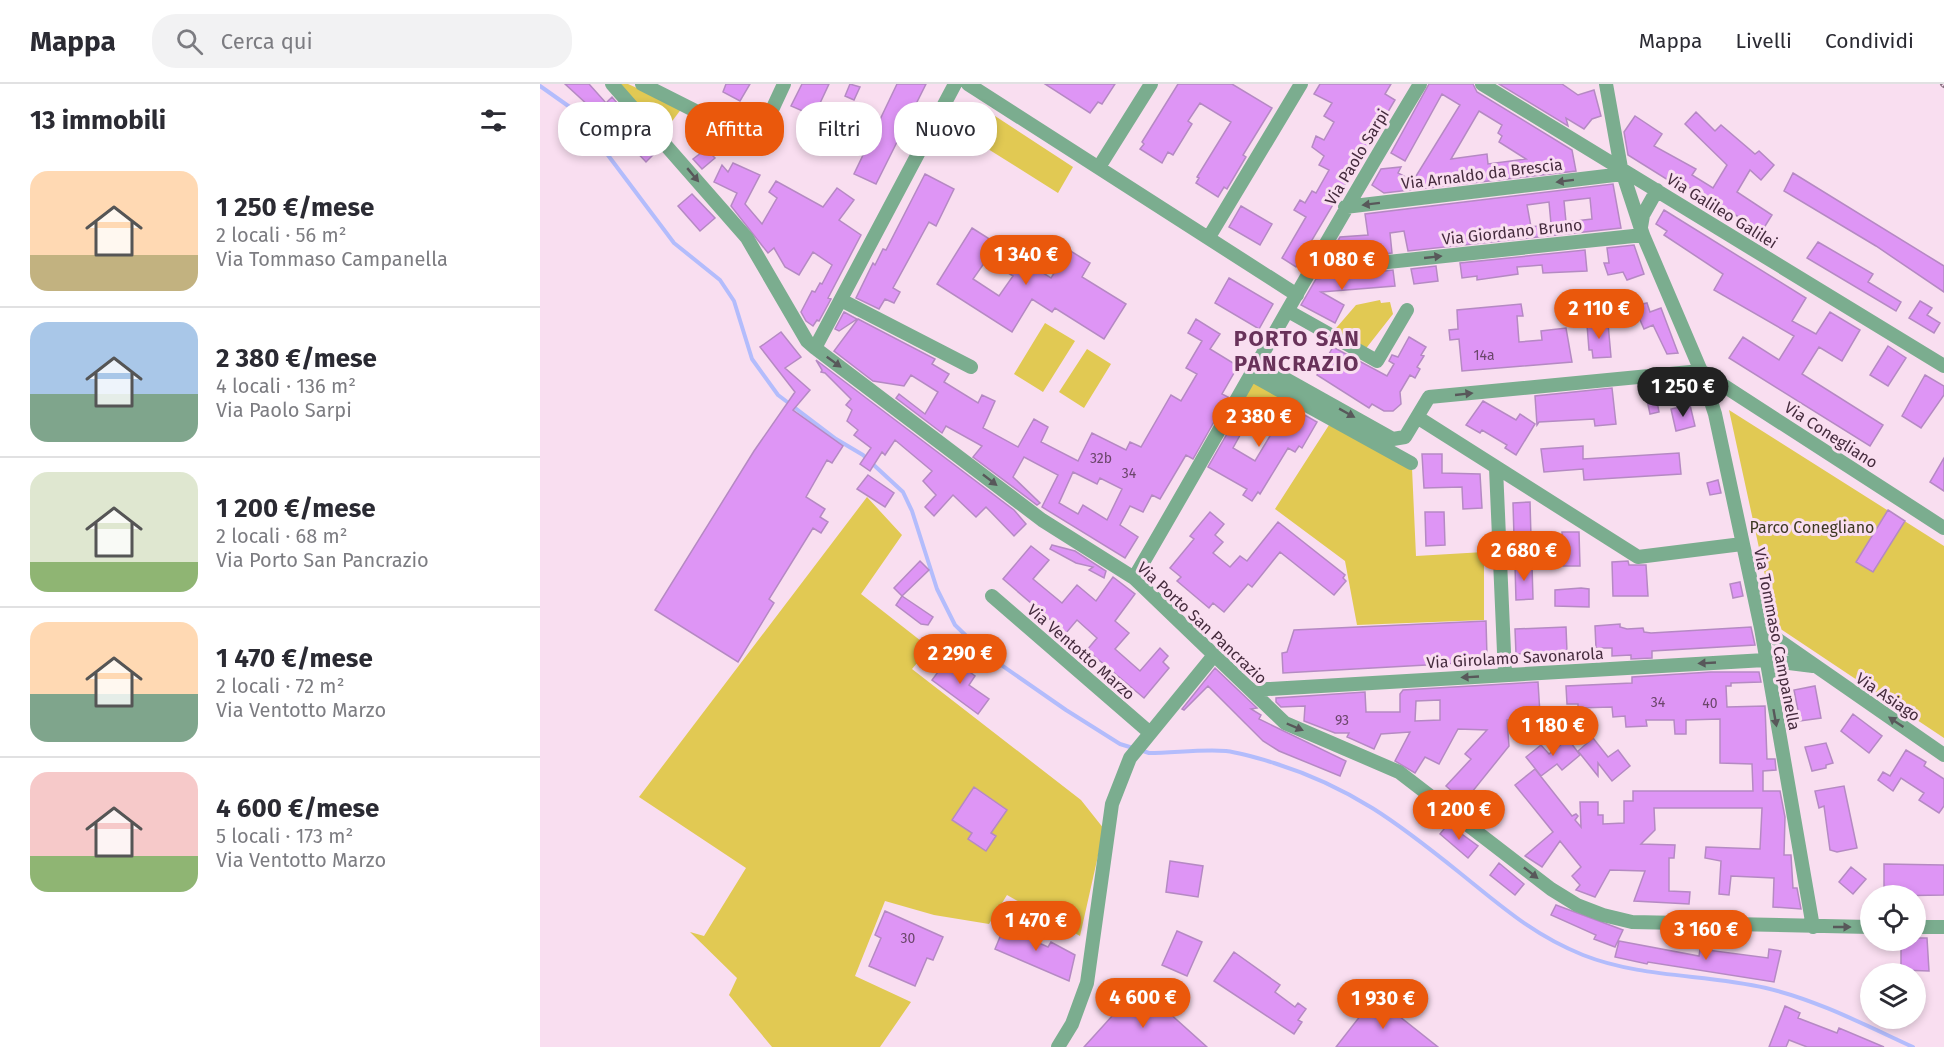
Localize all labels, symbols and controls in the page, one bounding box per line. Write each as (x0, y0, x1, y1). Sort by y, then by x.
search box (152, 14, 572, 68)
text: Mappa (30, 25, 116, 58)
icon: search (173, 25, 206, 58)
text: Cerca qui (221, 28, 313, 55)
text: Mappa (1639, 28, 1703, 54)
text: Livelli (1736, 28, 1792, 54)
text: Condividi (1825, 28, 1914, 54)
chip: Compra (558, 102, 673, 156)
chip: Affitta (685, 102, 784, 156)
chip: Filtri (796, 102, 882, 156)
chip: Nuovo (894, 102, 997, 156)
icon: filters (477, 104, 510, 137)
text: 13 immobili (30, 105, 166, 136)
street label: Via Paolo Sarpi (1321, 106, 1393, 208)
street label: Via Arnaldo da Brescia (1400, 155, 1564, 193)
one-way arrow (686, 167, 699, 182)
street label: Via Galileo Galilei (1663, 169, 1781, 253)
one-way arrow (1555, 176, 1574, 186)
text: 1 250 €/mese (216, 192, 374, 223)
icon: home (78, 195, 150, 267)
one-way arrow (1362, 199, 1381, 209)
street label: Via Giordano Bruno (1441, 215, 1583, 249)
text: 2 locali · 56 m² (216, 223, 347, 247)
pin: 1 340 € (971, 235, 1081, 286)
pin: 1 080 € (1287, 240, 1397, 291)
text: 1 340 € (994, 242, 1058, 266)
text: Via Tommaso Campanella (216, 247, 448, 271)
text: 1 080 € (1309, 247, 1375, 271)
one-way arrow (1424, 252, 1443, 262)
pin: 2 110 € (1544, 289, 1654, 340)
text: 2 110 € (1568, 296, 1630, 320)
district label: PORTO SAN PANCRAZIO (1234, 325, 1360, 377)
text: 2 380 €/mese (216, 343, 377, 374)
icon: home (78, 346, 150, 418)
house number: 14a (1473, 347, 1495, 364)
one-way arrow (827, 356, 842, 368)
pin: 1 250 € (1628, 367, 1738, 418)
text: 4 locali · 136 m² (216, 374, 356, 398)
text: 1 250 € (1651, 374, 1715, 398)
one-way arrow (1454, 389, 1473, 399)
pin: 2 380 € (1204, 397, 1314, 448)
text: Via Paolo Sarpi (216, 398, 352, 422)
street label: Via Conegliano (1781, 398, 1881, 472)
text: 2 380 € (1226, 404, 1292, 428)
one-way arrow (1338, 407, 1355, 417)
house number: 32b (1090, 450, 1112, 467)
house number: 34 (1122, 465, 1137, 482)
one-way arrow (982, 473, 997, 485)
text: 1 200 €/mese (216, 493, 376, 524)
icon: home (78, 496, 150, 568)
park label: Parco Conegliano (1750, 518, 1874, 537)
text: 2 locali · 68 m² (216, 524, 348, 548)
pin: 2 680 € (1469, 531, 1579, 582)
text: 2 680 € (1491, 538, 1557, 562)
street label: Via Tommaso Campanella (1750, 546, 1804, 732)
text: Via Porto San Pancrazio (216, 548, 429, 572)
street label: Via Porto San Pancrazio (1133, 558, 1271, 688)
street label: Via Ventotto Marzo (1023, 600, 1139, 704)
pin: 2 290 € (905, 634, 1015, 685)
text: 2 290 € (928, 641, 992, 665)
text: 1 470 €/mese (216, 643, 373, 674)
street label: Via Girolamo Savonarola (1426, 644, 1604, 672)
icon: home (78, 646, 150, 718)
one-way arrow (1697, 659, 1716, 668)
street label: Via Asiago (1852, 669, 1924, 725)
one-way arrow (1461, 673, 1480, 682)
text: 2 locali · 72 m² (216, 674, 344, 698)
house number: 34 (1651, 694, 1666, 711)
house number: 40 (1702, 695, 1718, 712)
text: Via Ventotto Marzo (216, 698, 386, 722)
pin: 1 180 € (1498, 706, 1608, 757)
one-way arrow (1771, 708, 1780, 727)
house number: 93 (1335, 712, 1349, 729)
text: 1 180 € (1521, 713, 1585, 737)
one-way arrow (1888, 716, 1904, 728)
one-way arrow (1287, 723, 1304, 732)
pin: 1 200 € (1404, 790, 1514, 841)
text: 4 600 €/mese (216, 793, 379, 824)
icon: home (78, 796, 150, 868)
text: 1 200 € (1427, 797, 1491, 821)
text: 5 locali · 173 m² (216, 824, 353, 848)
text: Via Ventotto Marzo (216, 848, 386, 872)
one-way arrow (1523, 867, 1539, 880)
map controls (1860, 885, 1926, 1029)
button: locate (1860, 885, 1926, 951)
pin: 1 470 € (981, 901, 1091, 952)
text: 1 470 € (1005, 908, 1067, 932)
pin: 3 160 € (1651, 910, 1761, 961)
text: 3 160 € (1674, 917, 1738, 941)
one-way arrow (1832, 922, 1851, 932)
house number: 30 (901, 930, 916, 947)
button: layers (1860, 963, 1926, 1029)
pin: 4 600 € (1088, 978, 1198, 1029)
pin: 1 930 € (1328, 979, 1438, 1030)
text: 4 600 € (1109, 985, 1177, 1009)
text: 1 930 € (1351, 986, 1415, 1010)

